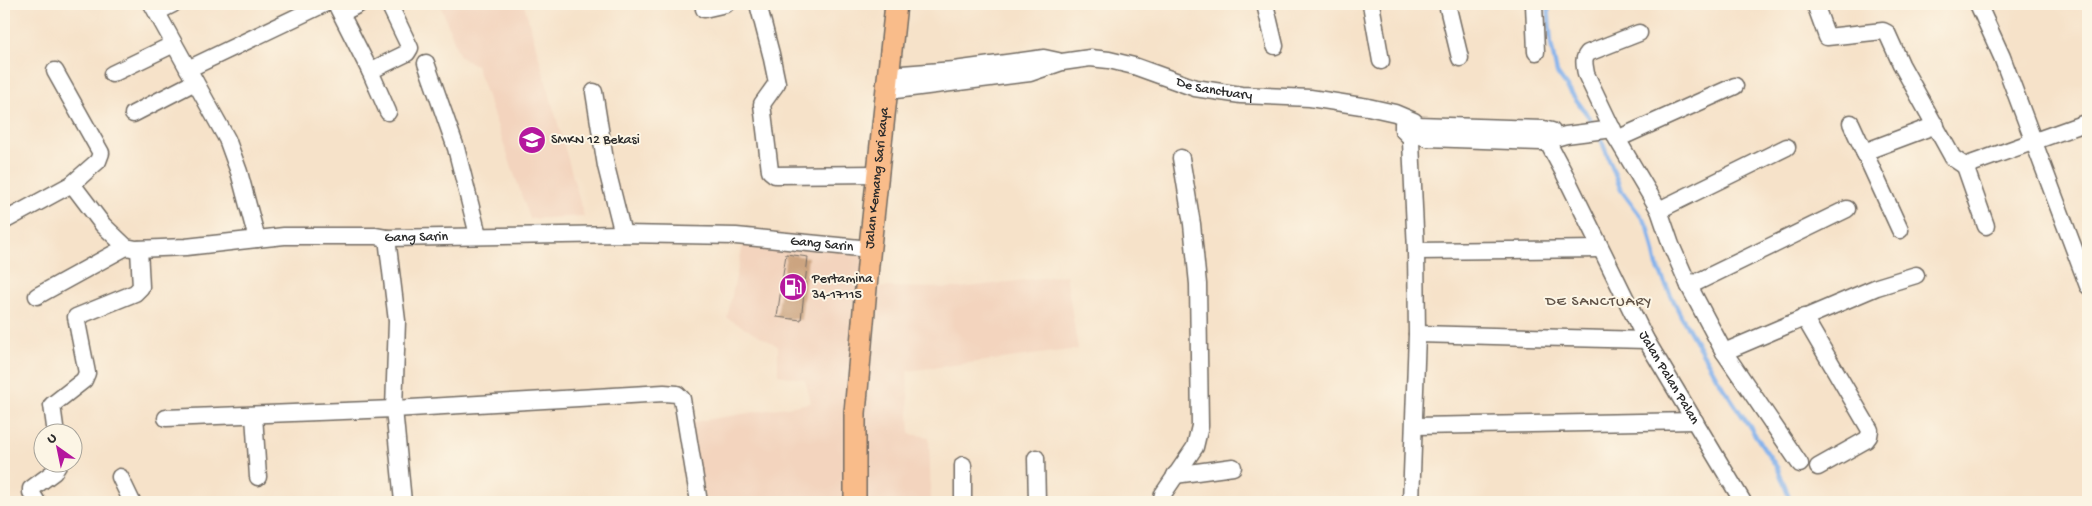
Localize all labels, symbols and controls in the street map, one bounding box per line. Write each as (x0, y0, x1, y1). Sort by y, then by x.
street label: De Sanctuary (1173, 73, 1253, 104)
street label: Jalan Kemang Sari Raya (861, 105, 893, 250)
school or university icon: SMKN 12 Bekasi (517, 125, 547, 155)
place label: SMKN 12 Bekasi (551, 132, 640, 149)
street label: Gang Sarin (384, 228, 449, 247)
street label: Gang Sarin (789, 233, 855, 256)
place label: Pertamina 34-17115 (811, 271, 874, 304)
fuel station icon: Pertamina 34-17115 (778, 272, 808, 302)
district label: DE SANCTUARY (1545, 293, 1652, 311)
street label: Jalan Palan Palan (1635, 328, 1703, 428)
north arrow (32, 424, 82, 474)
text: U (44, 430, 60, 449)

